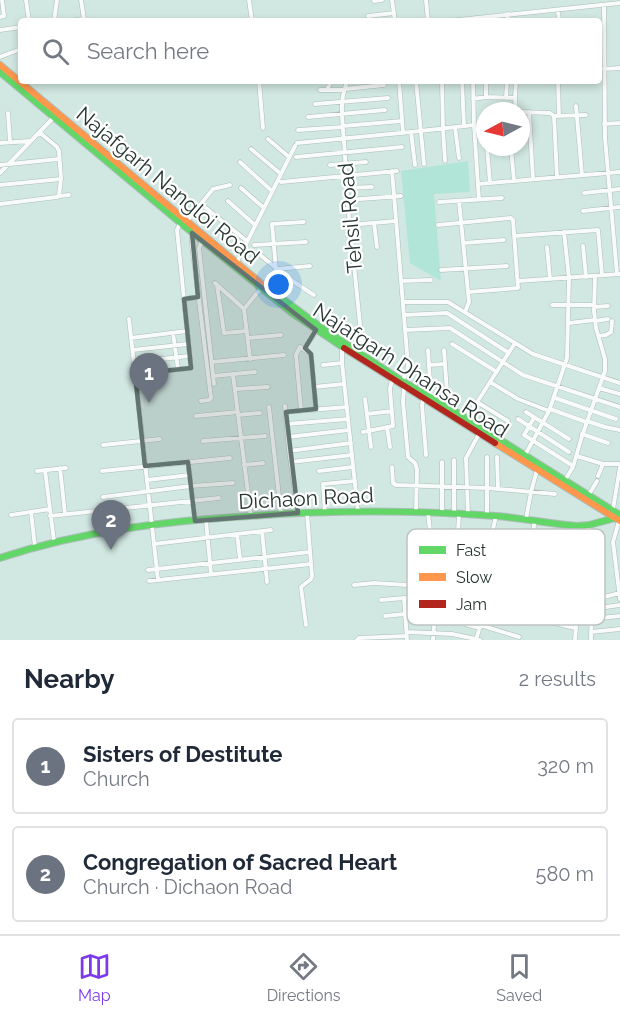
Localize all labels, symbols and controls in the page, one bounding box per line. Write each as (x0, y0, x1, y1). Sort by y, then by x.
search box (18, 18, 602, 84)
icon: search (39, 35, 72, 68)
text: Search here (87, 38, 209, 64)
street label: Najafgarh Nangloi Road (71, 101, 265, 269)
north arrow (476, 102, 530, 156)
street label: Tehsil Road (333, 162, 367, 274)
your location (264, 270, 293, 299)
street label: Najafgarh Dhansa Road (309, 297, 513, 443)
pin: 1 (130, 354, 168, 403)
street label: Dichaon Road (238, 482, 374, 514)
pin: 2 (92, 500, 130, 550)
legend (407, 529, 605, 625)
text: Fast (456, 541, 487, 560)
text: Slow (456, 568, 492, 587)
text: Jam (456, 595, 487, 614)
text: Nearby (24, 664, 114, 694)
text: 2 results (519, 667, 596, 691)
text: Sisters of Destitute (83, 741, 283, 767)
text: 1 (41, 754, 50, 778)
text: 320 m (537, 754, 594, 778)
text: Church (83, 767, 150, 791)
text: Congregation of Sacred Heart (83, 849, 397, 875)
text: 2 (40, 862, 51, 886)
text: 580 m (536, 862, 594, 886)
text: Church · Dichaon Road (83, 875, 292, 899)
tab: Map (78, 950, 111, 1005)
tab: Directions (267, 950, 341, 1005)
tab: Saved (496, 950, 542, 1005)

